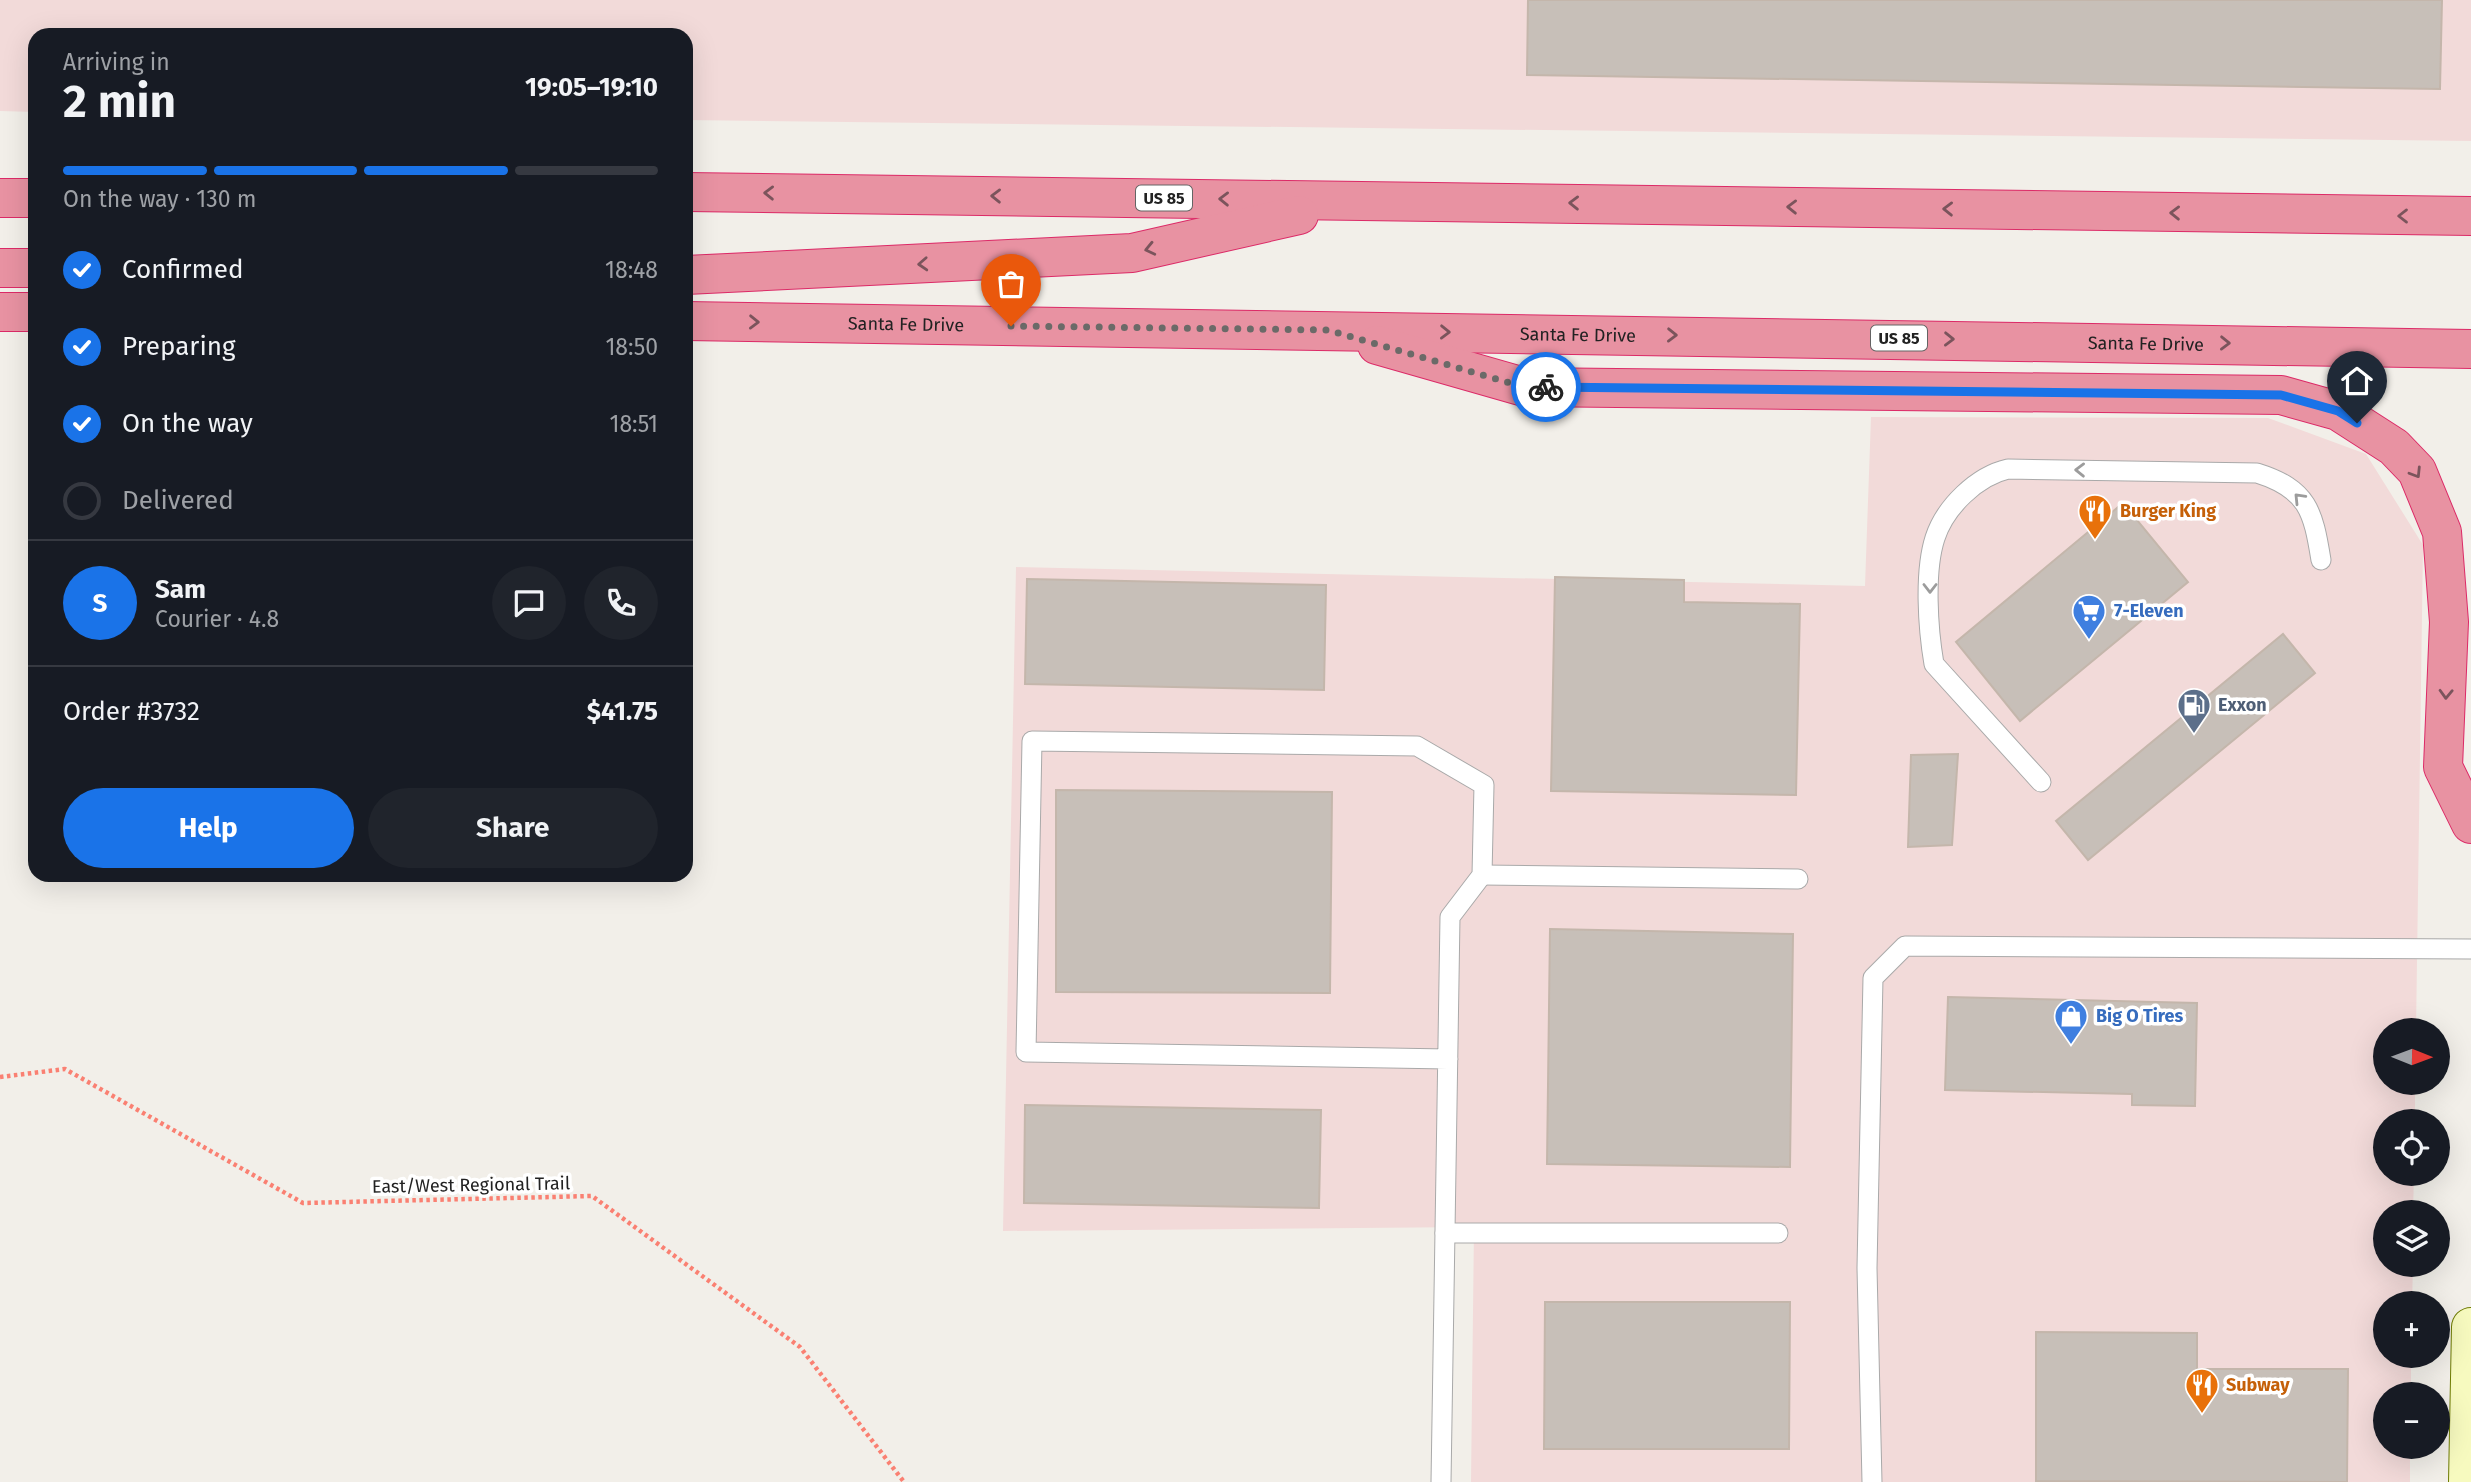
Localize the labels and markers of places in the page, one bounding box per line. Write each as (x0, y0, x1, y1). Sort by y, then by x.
pin (981, 254, 1041, 326)
pin (2327, 351, 2387, 423)
restaurant icon: Burger King (2076, 492, 2114, 541)
place label: Burger King (2120, 500, 2216, 522)
supermarket icon: 7-Eleven (2070, 592, 2108, 641)
place label: 7-Eleven (2114, 600, 2184, 622)
fuel station icon: Exxon (2175, 686, 2213, 735)
place label: Exxon (2218, 694, 2267, 716)
shop icon: Big O Tires (2052, 997, 2090, 1046)
place label: Big O Tires (2096, 1005, 2183, 1027)
restaurant icon: Subway (2183, 1366, 2221, 1415)
place label: Subway (2226, 1374, 2290, 1396)

